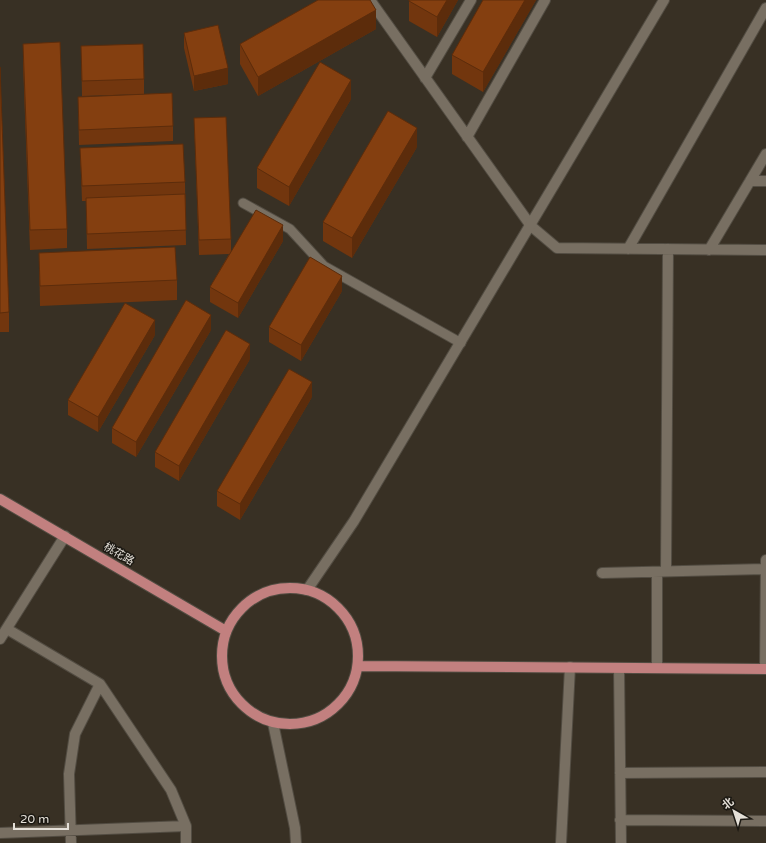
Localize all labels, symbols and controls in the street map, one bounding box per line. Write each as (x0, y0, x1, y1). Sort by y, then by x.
street label: 桃花路 (101, 540, 137, 568)
north arrow (714, 791, 754, 831)
text: 北 (720, 795, 736, 812)
scale bar (14, 805, 68, 831)
text: 20 m (20, 812, 49, 826)

